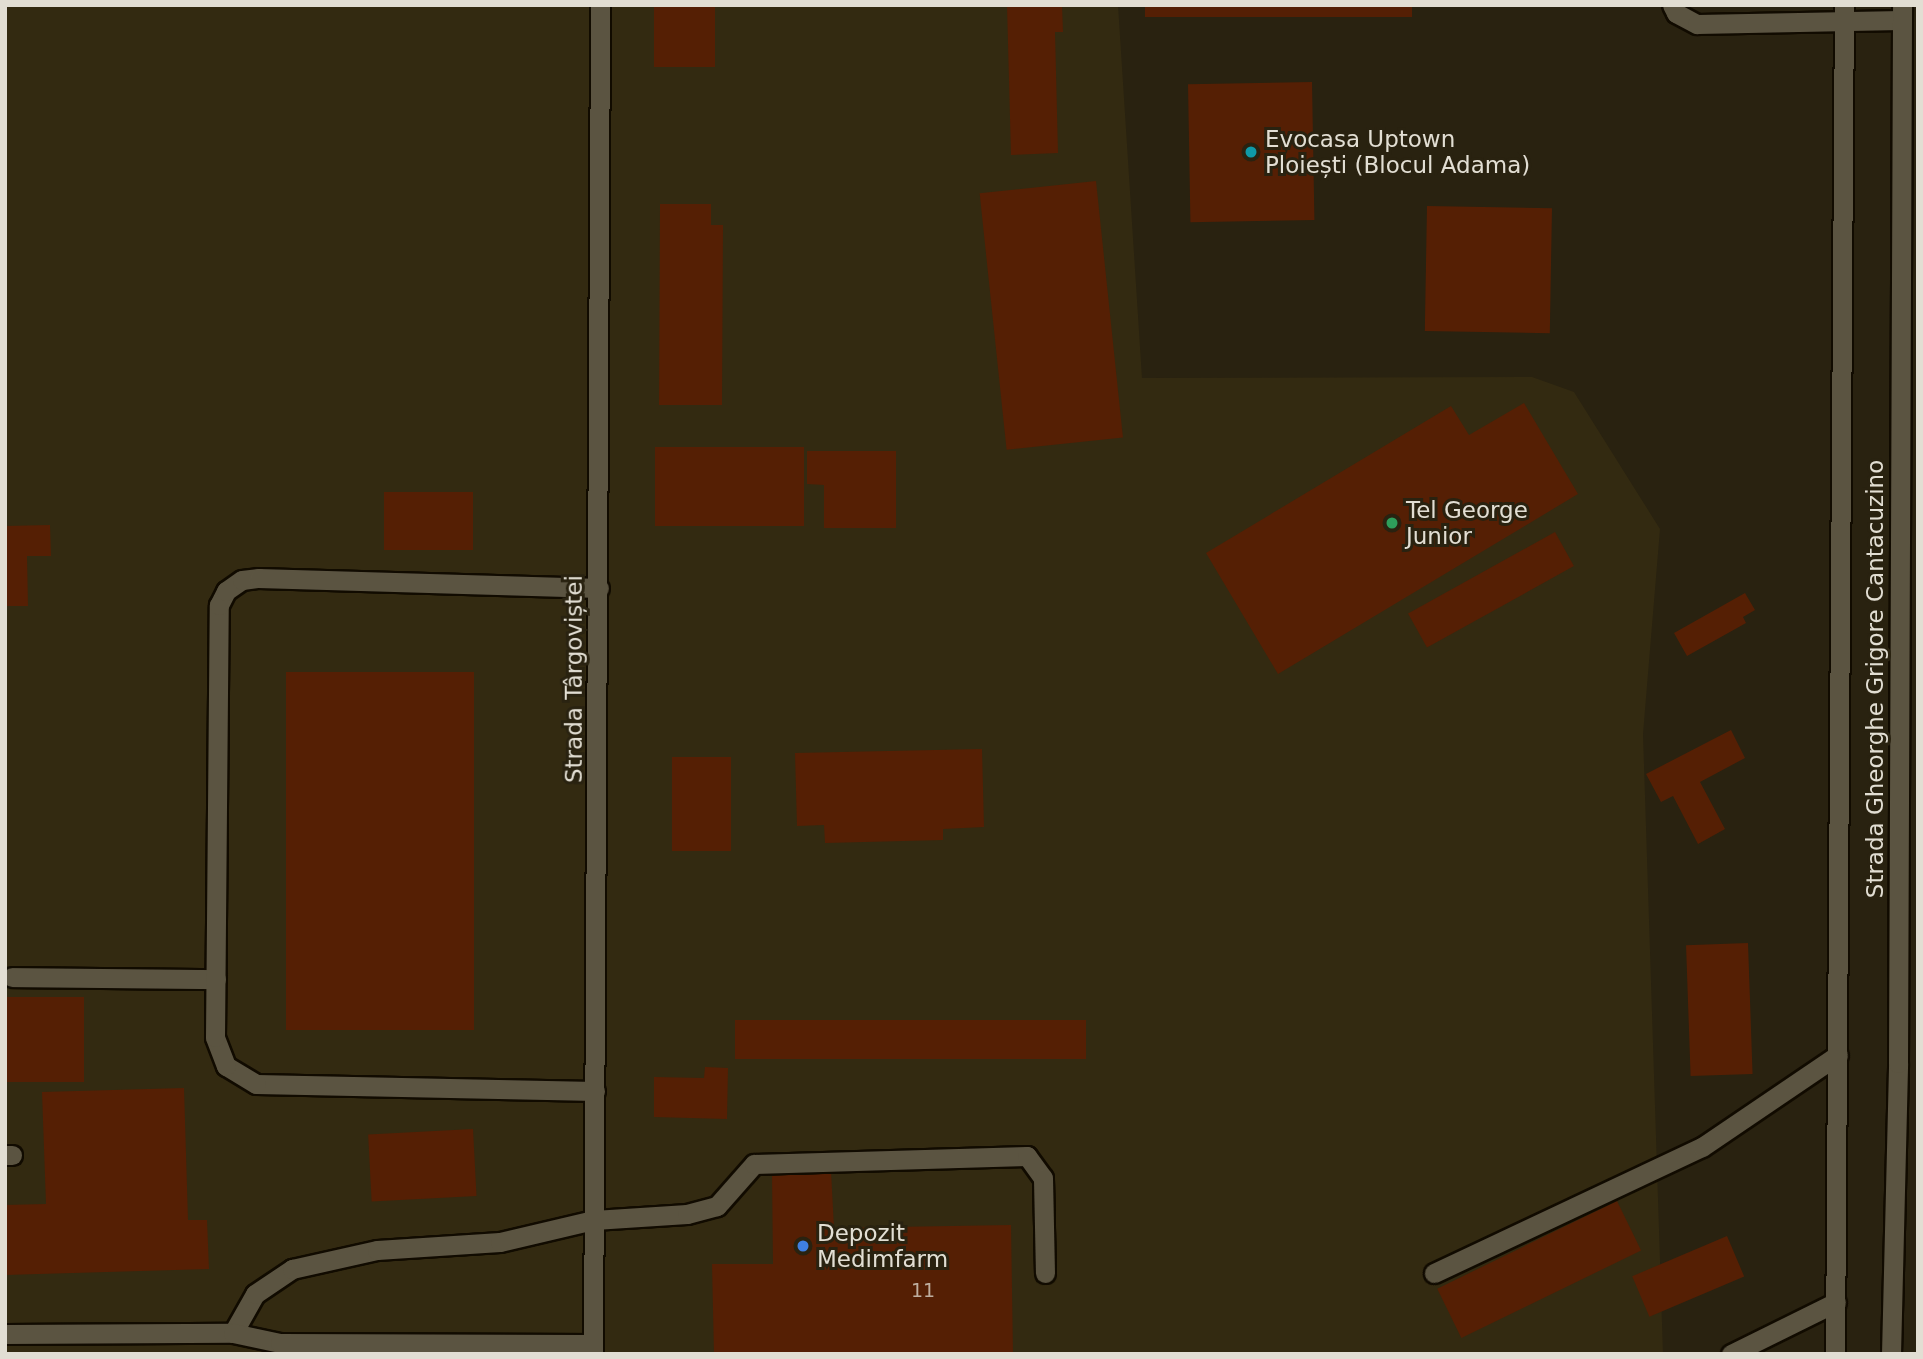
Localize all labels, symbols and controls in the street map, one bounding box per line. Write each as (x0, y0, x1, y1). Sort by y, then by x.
place label: Evocasa Uptown Ploiești (Blocul Adama) (1265, 125, 1530, 179)
marker: Evocasa Uptown Ploiești (Blocul Adama) (1243, 144, 1259, 160)
street label: Strada Gheorghe Grigore Cantacuzino (1861, 460, 1889, 898)
place label: Tel George Junior (1406, 496, 1528, 550)
marker: Tel George Junior (1384, 515, 1400, 531)
street label: Strada Târgoviștei (560, 575, 588, 783)
place label: Depozit Medimfarm (817, 1219, 948, 1273)
marker: Depozit Medimfarm (795, 1238, 811, 1254)
house number: 11 (911, 1280, 935, 1302)

